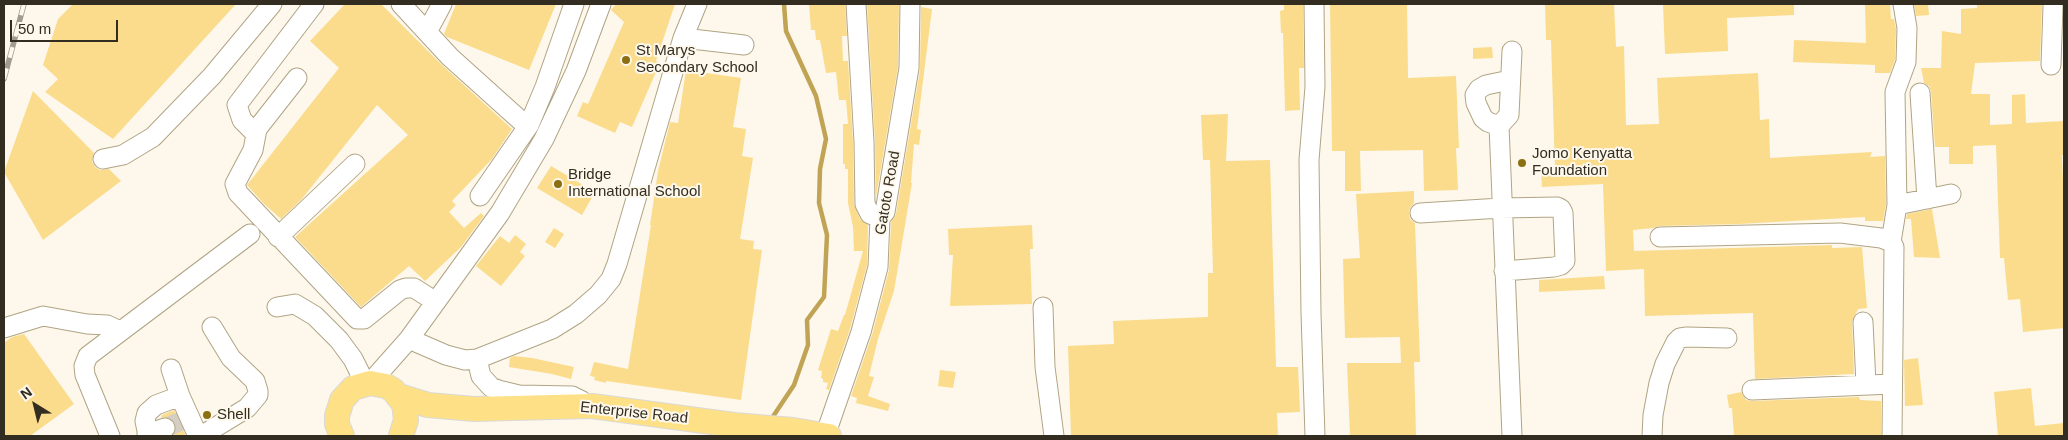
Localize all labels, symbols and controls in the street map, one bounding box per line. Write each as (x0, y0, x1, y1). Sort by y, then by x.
scale bar (12, 10, 120, 42)
text: 50 m (18, 20, 51, 37)
place label: St Marys Secondary School (636, 42, 758, 77)
marker: St Marys Secondary School (620, 54, 632, 66)
place label: Jomo Kenyatta Foundation (1532, 145, 1632, 180)
street label: Gatoto Road (872, 150, 904, 236)
marker: Jomo Kenyatta Foundation (1516, 157, 1528, 169)
place label: Bridge International School (568, 166, 701, 201)
marker: Bridge International School (552, 178, 564, 190)
north arrow (10, 380, 60, 430)
text: N (17, 383, 35, 402)
street label: Enterprise Road (579, 398, 689, 428)
place label: Shell (217, 406, 250, 424)
marker: Shell (201, 409, 213, 421)

